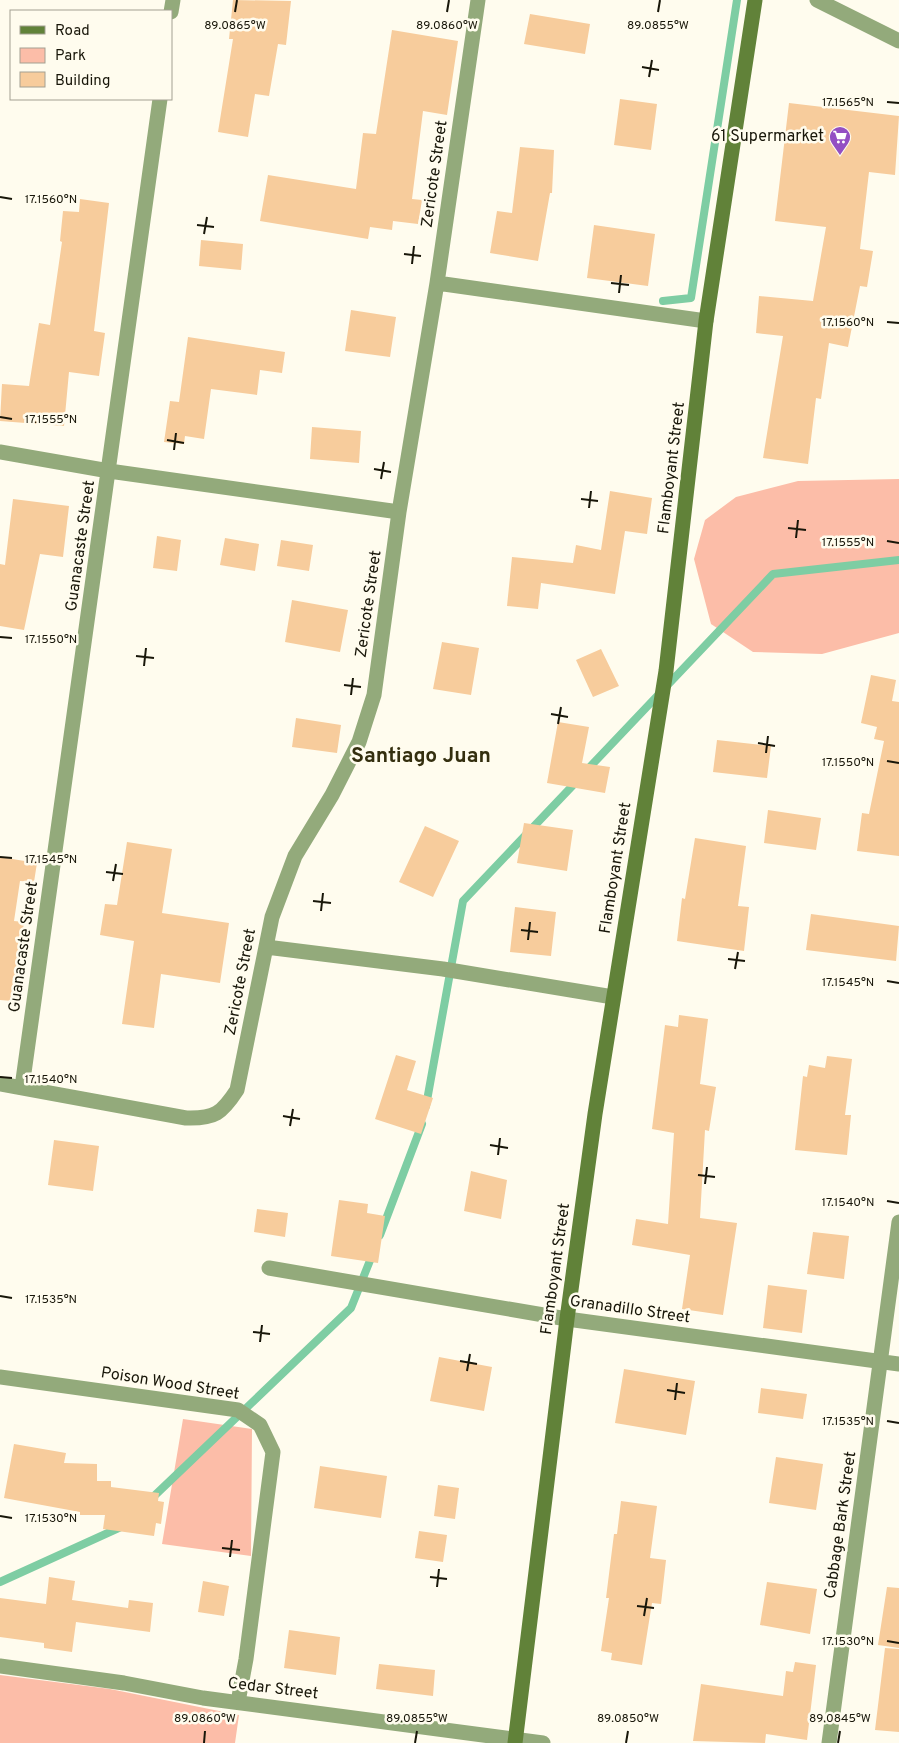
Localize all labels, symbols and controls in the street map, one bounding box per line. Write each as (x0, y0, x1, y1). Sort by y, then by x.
legend (10, 10, 172, 100)
text: 89.0865°W (204, 18, 266, 34)
text: 89.0860°W (416, 18, 478, 34)
text: 89.0855°W (627, 18, 689, 34)
text: Road (55, 22, 90, 41)
text: Park (55, 47, 86, 66)
text: Building (55, 72, 110, 91)
text: 17.1565°N (822, 95, 874, 111)
street label: Zericote Street (418, 119, 452, 229)
supermarket icon: 61 Supermarket (828, 125, 852, 156)
place label: 61 Supermarket (711, 127, 824, 147)
text: 17.1560°N (25, 192, 77, 208)
text: 17.1560°N (822, 315, 874, 331)
street label: Flamboyant Street (654, 401, 690, 535)
text: 17.1555°N (25, 412, 77, 428)
street label: Guanacaste Street (62, 479, 100, 613)
text: 17.1555°N (822, 535, 874, 551)
street label: Zericote Street (352, 549, 386, 659)
text: 17.1550°N (25, 632, 77, 648)
district label: Santiago Juan (351, 743, 491, 770)
text: 17.1550°N (822, 755, 874, 771)
street label: Flamboyant Street (596, 801, 636, 935)
text: 17.1545°N (25, 852, 77, 868)
street label: Guanacaste Street (5, 880, 43, 1014)
street label: Zericote Street (221, 927, 261, 1037)
text: 17.1545°N (822, 975, 874, 991)
text: 17.1540°N (25, 1072, 77, 1088)
text: 17.1540°N (822, 1195, 874, 1211)
street label: Flamboyant Street (537, 1202, 575, 1336)
text: 17.1535°N (25, 1292, 77, 1308)
street label: Granadillo Street (568, 1292, 692, 1328)
street label: Poison Wood Street (99, 1363, 241, 1405)
text: 17.1535°N (822, 1414, 874, 1430)
street label: Cabbage Bark Street (821, 1450, 861, 1600)
text: 17.1530°N (25, 1511, 77, 1527)
text: 17.1530°N (822, 1634, 874, 1650)
street label: Cedar Street (227, 1674, 319, 1704)
text: 89.0860°W (174, 1711, 236, 1727)
text: 89.0855°W (386, 1711, 448, 1727)
text: 89.0850°W (597, 1711, 659, 1727)
text: 89.0845°W (809, 1711, 871, 1727)

